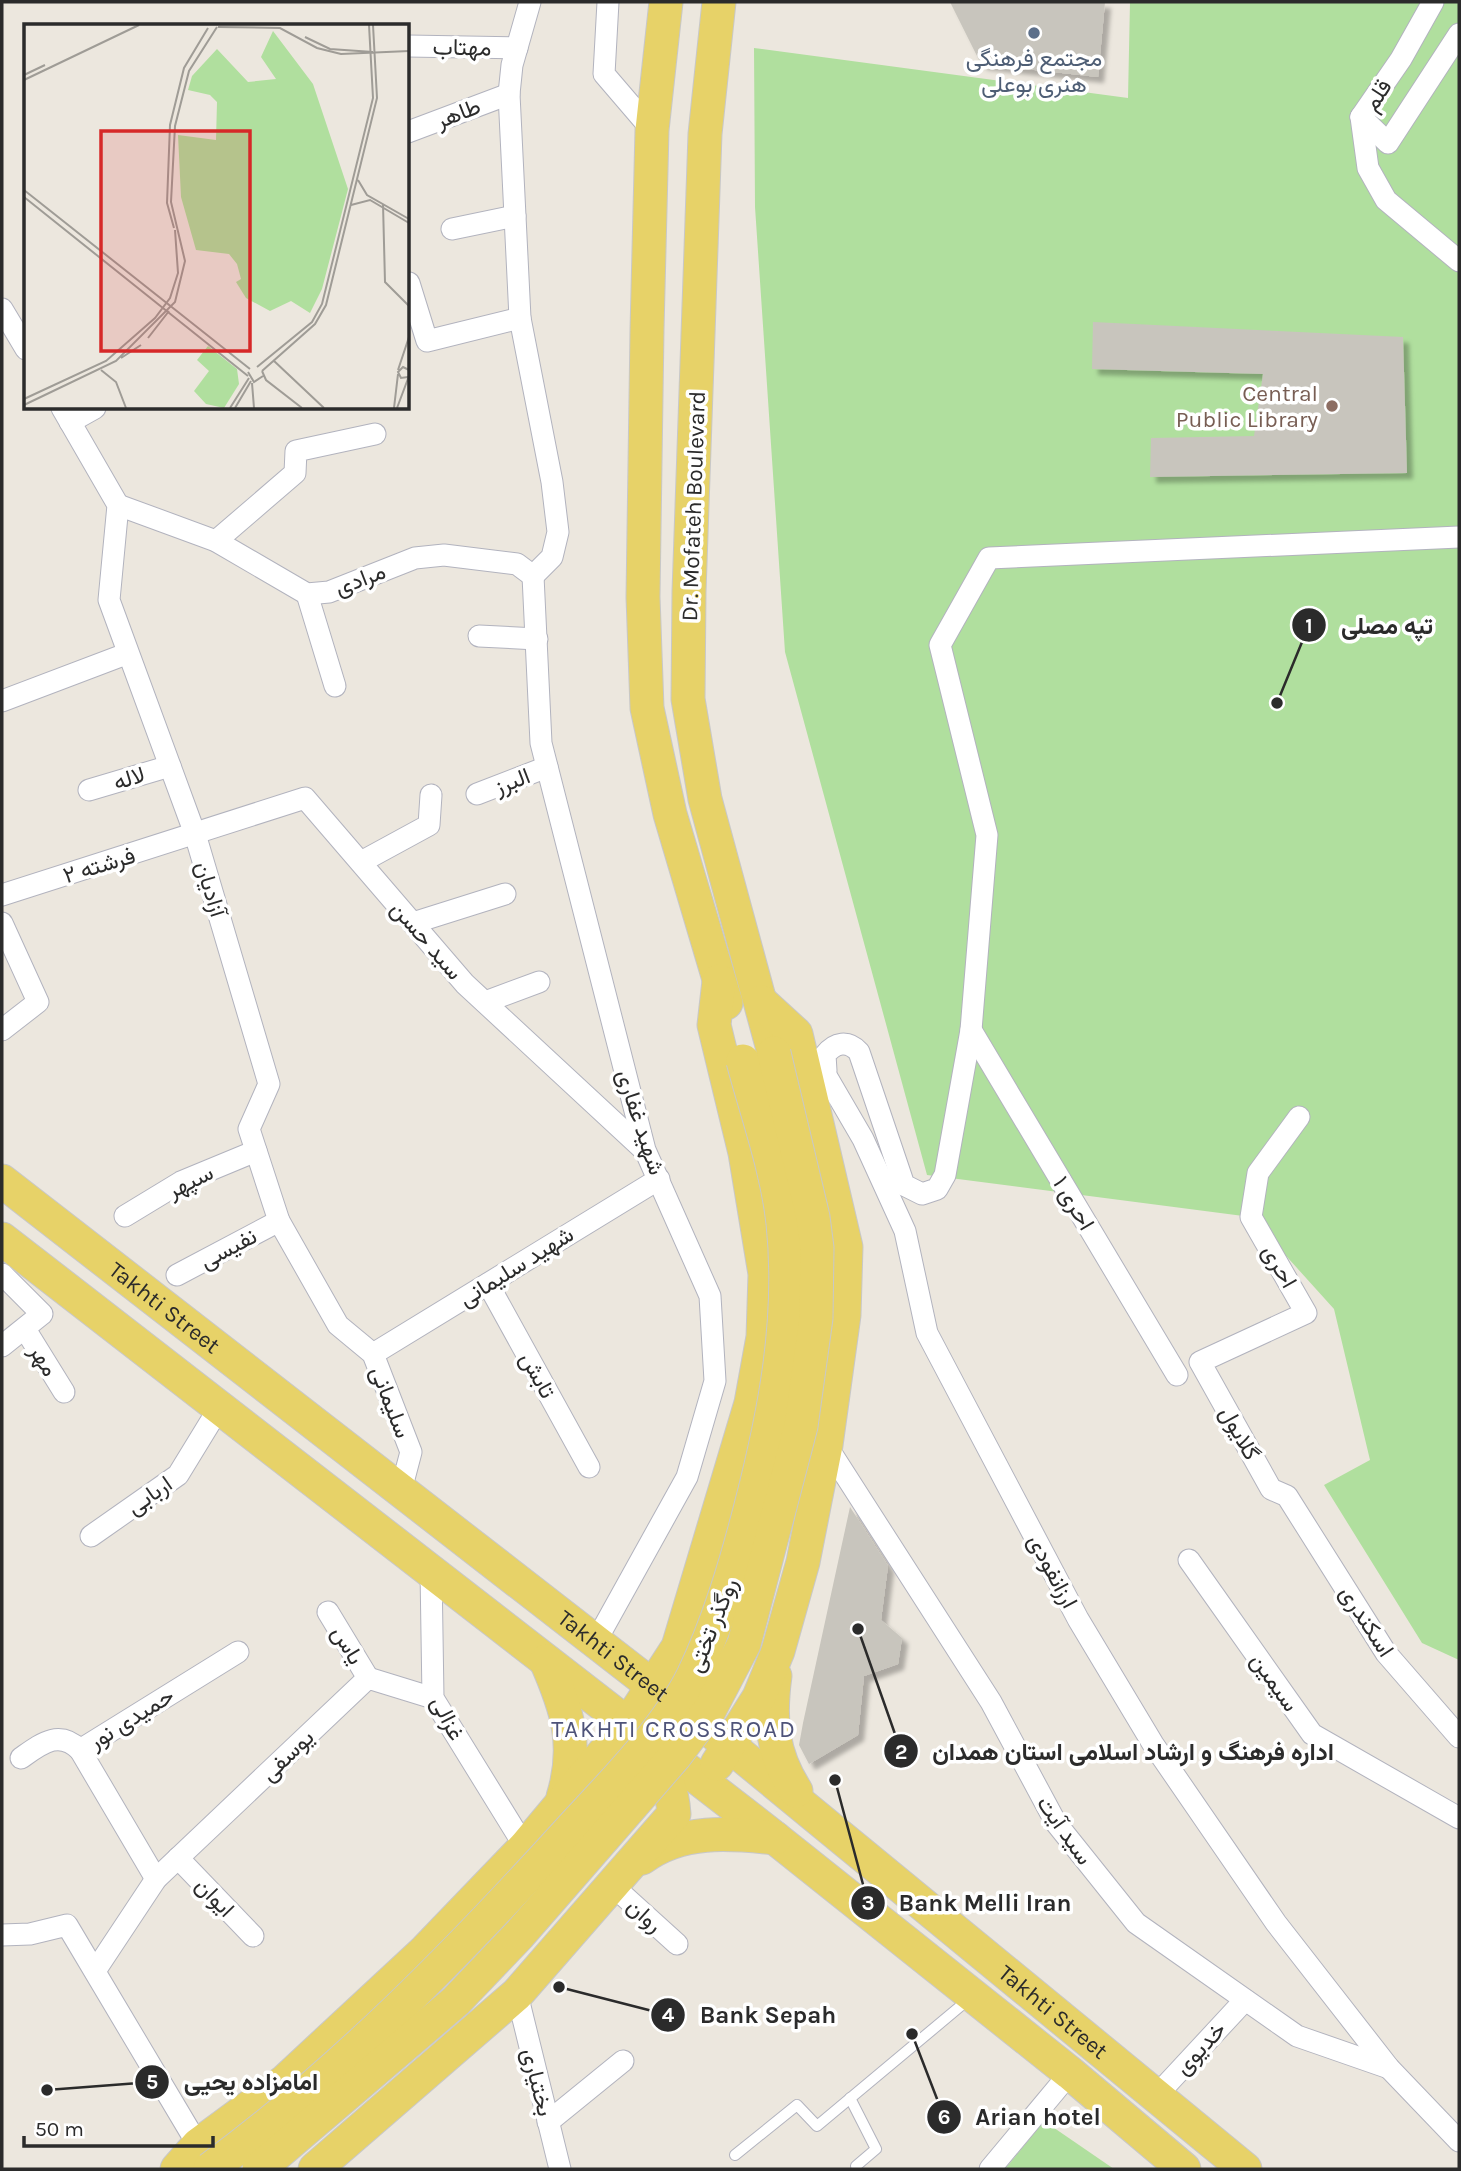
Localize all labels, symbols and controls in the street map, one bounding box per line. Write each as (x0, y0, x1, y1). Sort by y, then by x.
inset map (24, 24, 410, 410)
marker: مجتمع فرهنگی هنری بوعلی (1026, 25, 1042, 41)
street label: مهتاب (432, 33, 492, 63)
place label: مجتمع فرهنگی هنری بوعلی (966, 45, 1102, 99)
street label: قلم (1357, 74, 1398, 117)
street label: طاهر (431, 93, 485, 136)
place label: Central Public Library (1176, 380, 1318, 433)
street label: Dr. Mofateh Boulevard (676, 390, 711, 622)
marker: Central Public Library (1324, 398, 1340, 414)
street label: مرادی (331, 558, 390, 602)
callout: تپه مصلی (1292, 603, 1447, 648)
text: تپه مصلی (1341, 612, 1433, 642)
text: 1 (1305, 614, 1313, 638)
street label: لاله (110, 761, 148, 796)
street label: البرز (489, 762, 534, 802)
street label: فرشته ۲ (60, 842, 139, 890)
street label: آزادیان (188, 858, 232, 922)
street label: سید حسن (385, 895, 468, 985)
street label: شهید غفاری (610, 1066, 670, 1179)
street label: سپهر (162, 1159, 219, 1206)
street label: احری ۱ (1046, 1171, 1100, 1236)
street label: شهید سلیمانی (454, 1220, 579, 1313)
street label: نفیسی (195, 1222, 261, 1275)
street label: احری (1256, 1240, 1303, 1293)
street label: Takhti Street (104, 1256, 226, 1359)
street label: مهر (22, 1338, 64, 1382)
street label: تابش (514, 1347, 561, 1403)
street label: سلیمانی (365, 1363, 416, 1442)
street label: گلایول (1213, 1402, 1265, 1465)
street label: اربابی (121, 1470, 178, 1521)
street label: ارزانفودی (1021, 1530, 1083, 1613)
street label: روگذر تختی (681, 1574, 745, 1677)
street label: اسکندری (1333, 1581, 1400, 1662)
street label: Takhti Street (552, 1604, 674, 1708)
street label: یاس (326, 1621, 370, 1670)
street label: سیمین (1245, 1648, 1304, 1717)
street label: حمیدی نور (83, 1682, 179, 1757)
street label: غزالی (424, 1692, 470, 1745)
district label: TAKHTI CROSSROAD (551, 1715, 797, 1743)
street label: یوسفی (255, 1724, 320, 1788)
callout: اداره فرهنگ و ارشاد اسلامی استان همدان (883, 1729, 1348, 1774)
text: اداره فرهنگ و ارشاد اسلامی استان همدان (932, 1738, 1334, 1767)
text: 2 (895, 1740, 907, 1764)
street label: سید آیت (1031, 1791, 1098, 1870)
street label: ایوان (189, 1872, 240, 1924)
callout: Bank Melli Iran (850, 1880, 1086, 1925)
text: Bank Melli Iran (899, 1889, 1071, 1917)
text: 3 (861, 1891, 875, 1915)
street label: روان (621, 1892, 668, 1939)
street label: Takhti Street (993, 1959, 1113, 2065)
callout: Bank Sepah (651, 1992, 850, 2037)
text: Bank Sepah (700, 2001, 836, 2029)
text: 4 (662, 2003, 675, 2027)
street label: خدیوی (1169, 2016, 1232, 2081)
street label: بختیاری (515, 2045, 559, 2119)
callout: امامزاده یحیی (134, 2059, 332, 2104)
text: امامزاده یحیی (184, 2068, 318, 2097)
text: 5 (146, 2070, 158, 2094)
callout: Arian hotel (926, 2095, 1115, 2140)
text: Arian hotel (975, 2103, 1101, 2131)
scale bar (24, 2104, 214, 2148)
text: 6 (938, 2105, 950, 2129)
text: 50 m (35, 2117, 84, 2141)

